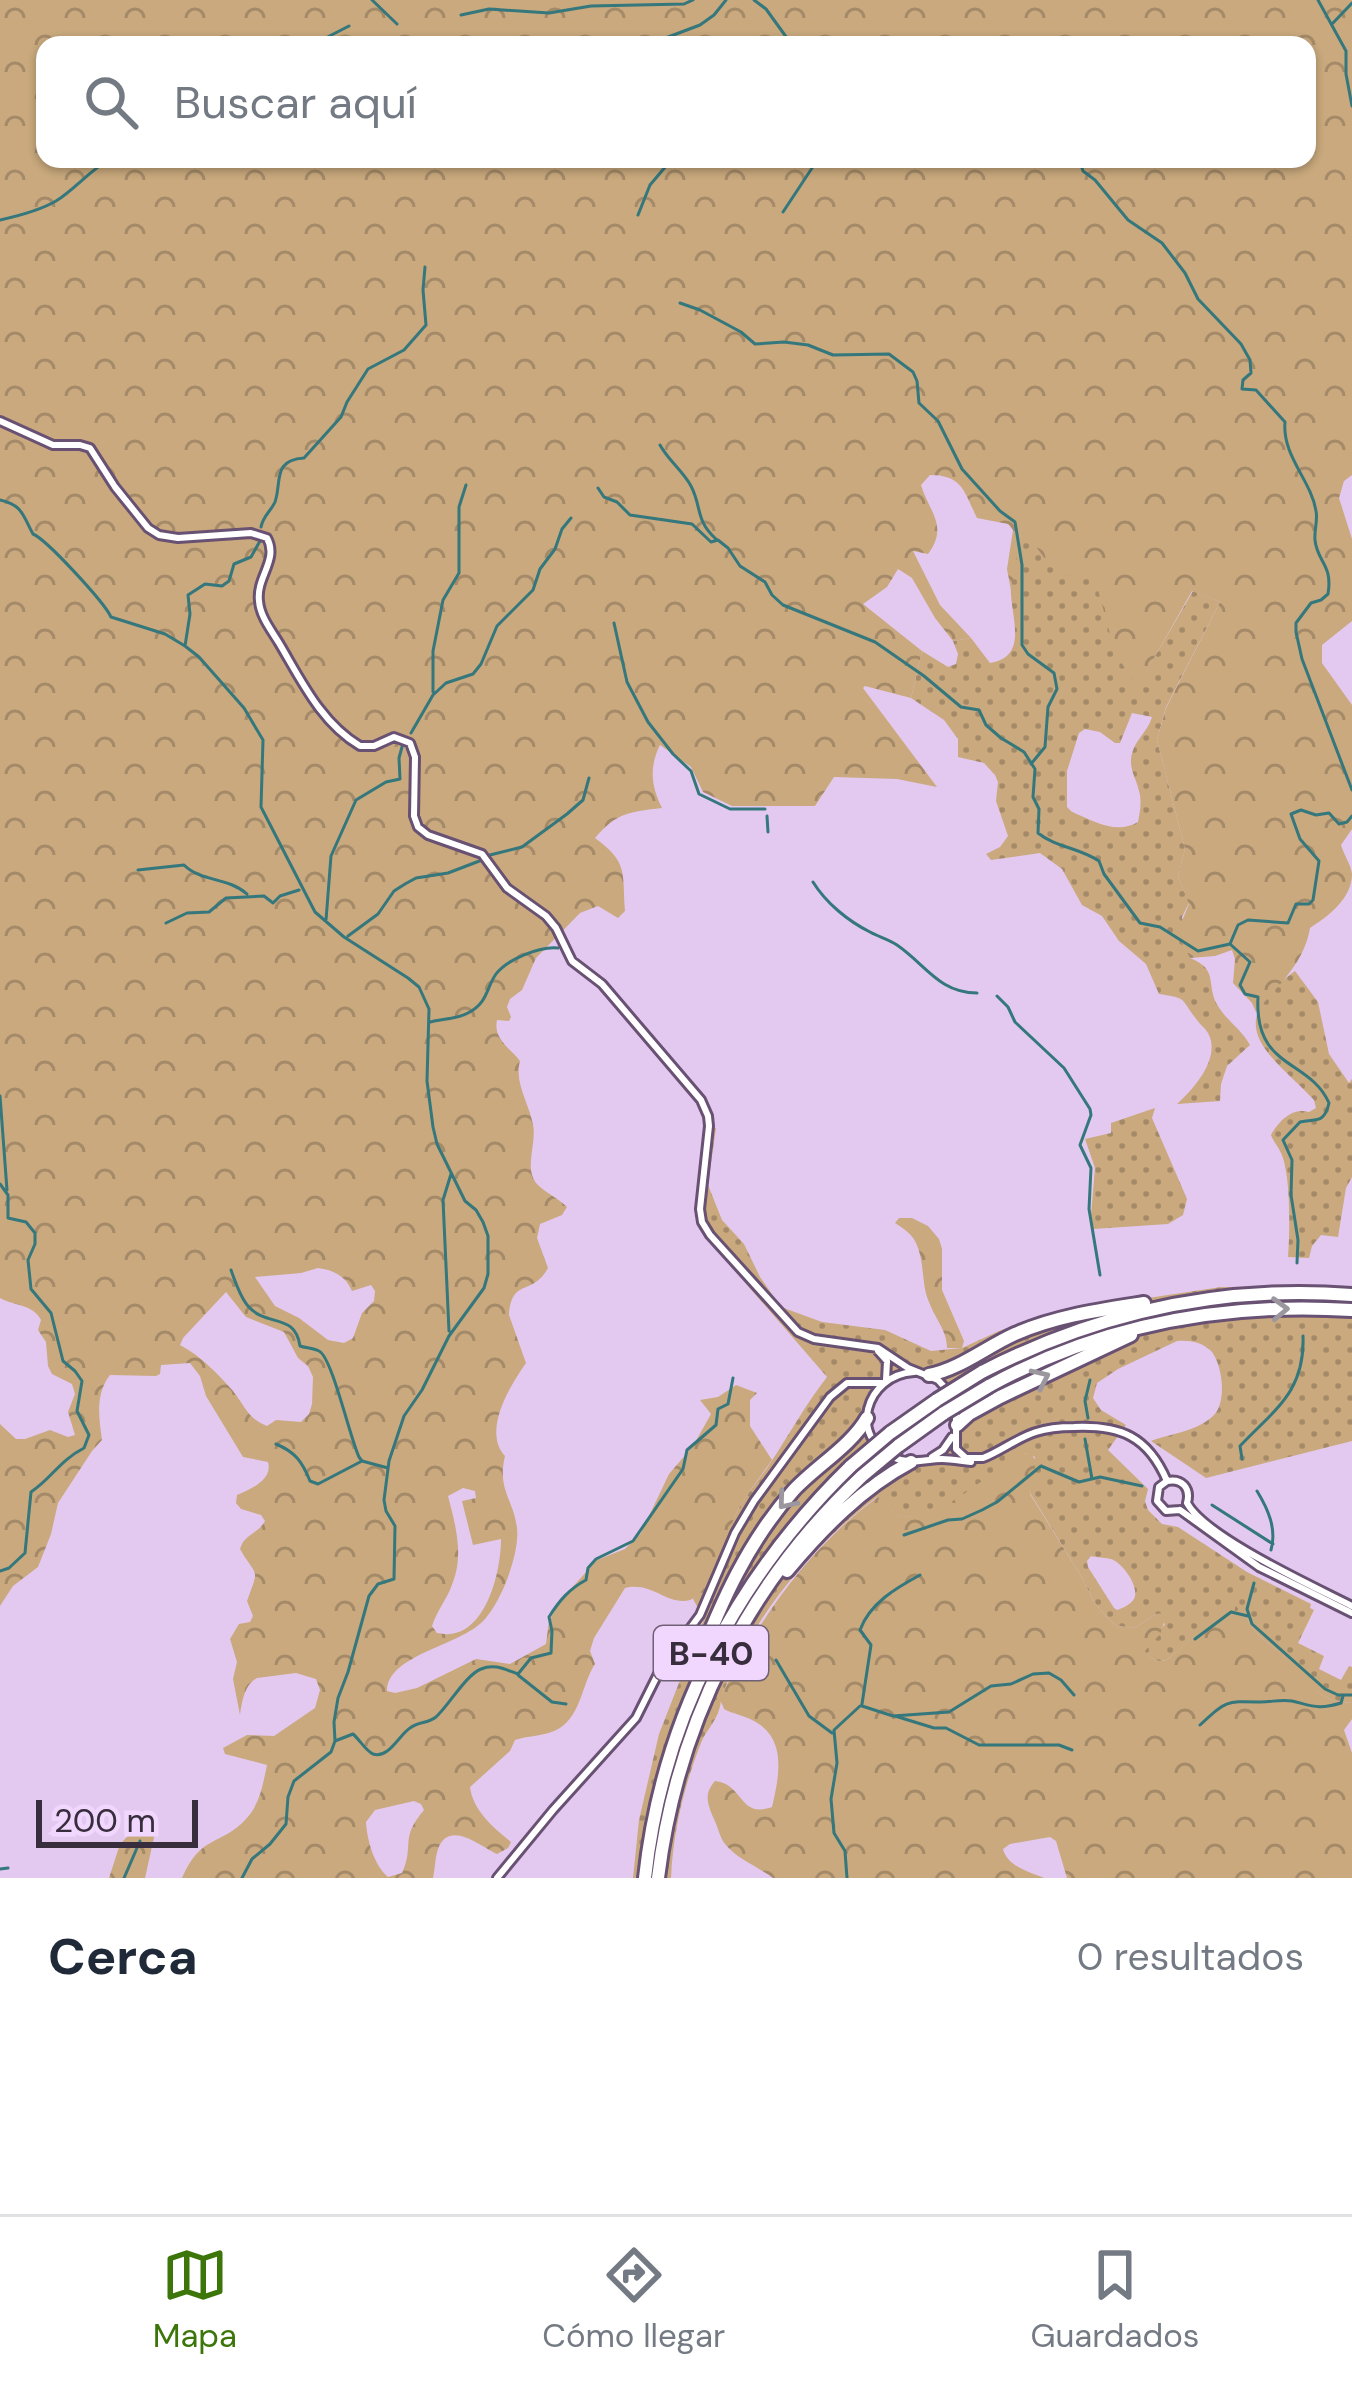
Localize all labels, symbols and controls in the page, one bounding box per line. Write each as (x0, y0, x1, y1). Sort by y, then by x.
search box (36, 36, 1316, 168)
icon: search (78, 69, 144, 135)
text: Buscar aquí (174, 73, 417, 132)
one-way arrow (1271, 1296, 1290, 1322)
one-way arrow (1029, 1369, 1050, 1392)
one-way arrow (778, 1487, 800, 1509)
road number: B-40 (654, 1626, 768, 1680)
scale bar (36, 1794, 198, 1847)
text: 200 m (54, 1799, 156, 1842)
text: Cerca (48, 1923, 198, 1990)
text: 0 resultados (1077, 1931, 1304, 1982)
tab: Mapa (153, 2242, 237, 2357)
tab: Cómo llegar (542, 2242, 725, 2357)
tab: Guardados (1030, 2242, 1199, 2357)

